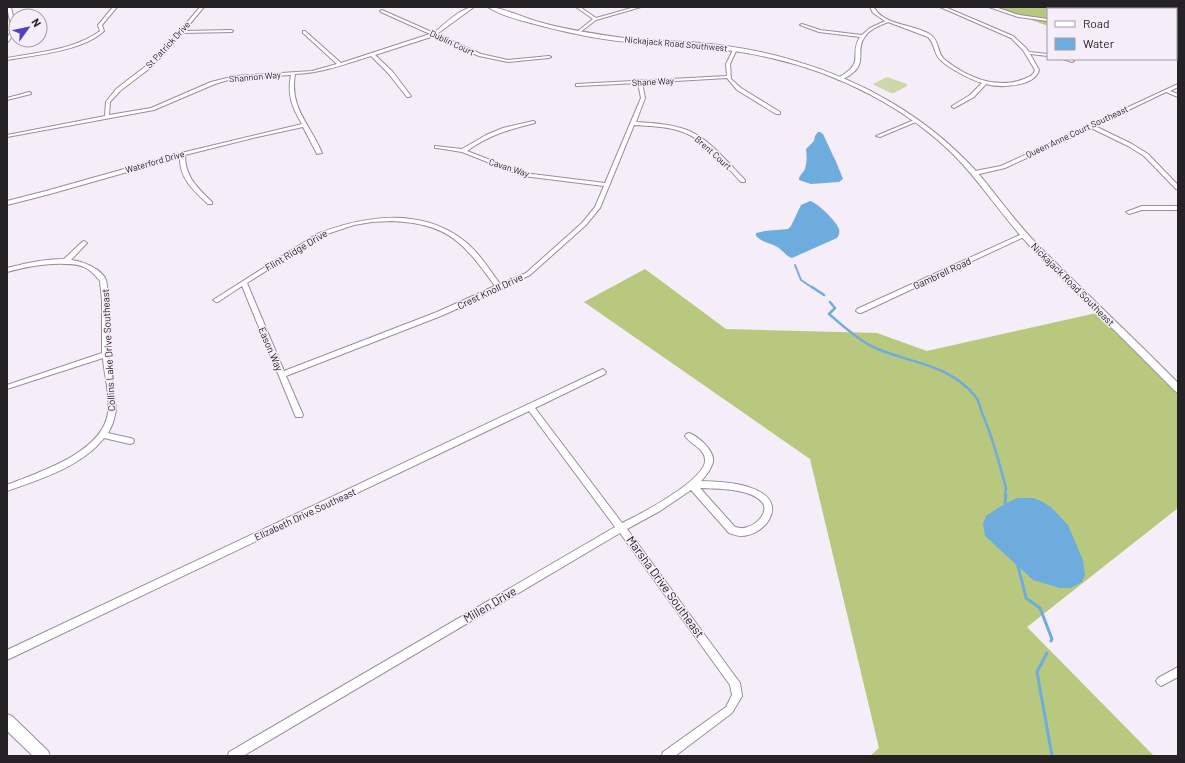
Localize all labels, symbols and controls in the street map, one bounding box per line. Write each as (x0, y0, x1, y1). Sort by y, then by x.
north arrow (8, 8, 48, 48)
legend (1047, 8, 1177, 60)
text: N (29, 16, 44, 29)
text: Road (1083, 16, 1110, 30)
street label: St Patrick Drive (143, 19, 192, 70)
street label: Dublin Court (428, 27, 476, 58)
street label: Nickajack Road Southwest (624, 34, 728, 53)
text: Water (1083, 36, 1115, 50)
street label: Shannon Way (229, 69, 281, 84)
street label: Shane Way (632, 75, 674, 88)
street label: Queen Anne Court Southeast (1024, 103, 1130, 160)
street label: Brent Court (693, 133, 734, 172)
street label: Waterford Drive (124, 148, 186, 175)
street label: Cavan Way (488, 156, 531, 179)
street label: Flint Ridge Drive (263, 227, 329, 273)
street label: Nickajack Road Southeast (1029, 240, 1117, 328)
street label: Gambrell Road (911, 254, 973, 292)
street label: Crest Knoll Drive (455, 271, 525, 311)
street label: Collins Lake Drive Southeast (99, 288, 117, 411)
street label: Eason Way (256, 325, 286, 373)
street label: Elizabeth Drive Southeast (252, 485, 358, 543)
street label: Marsha Drive Southeast (624, 533, 707, 640)
street label: Millen Drive (460, 583, 519, 625)

